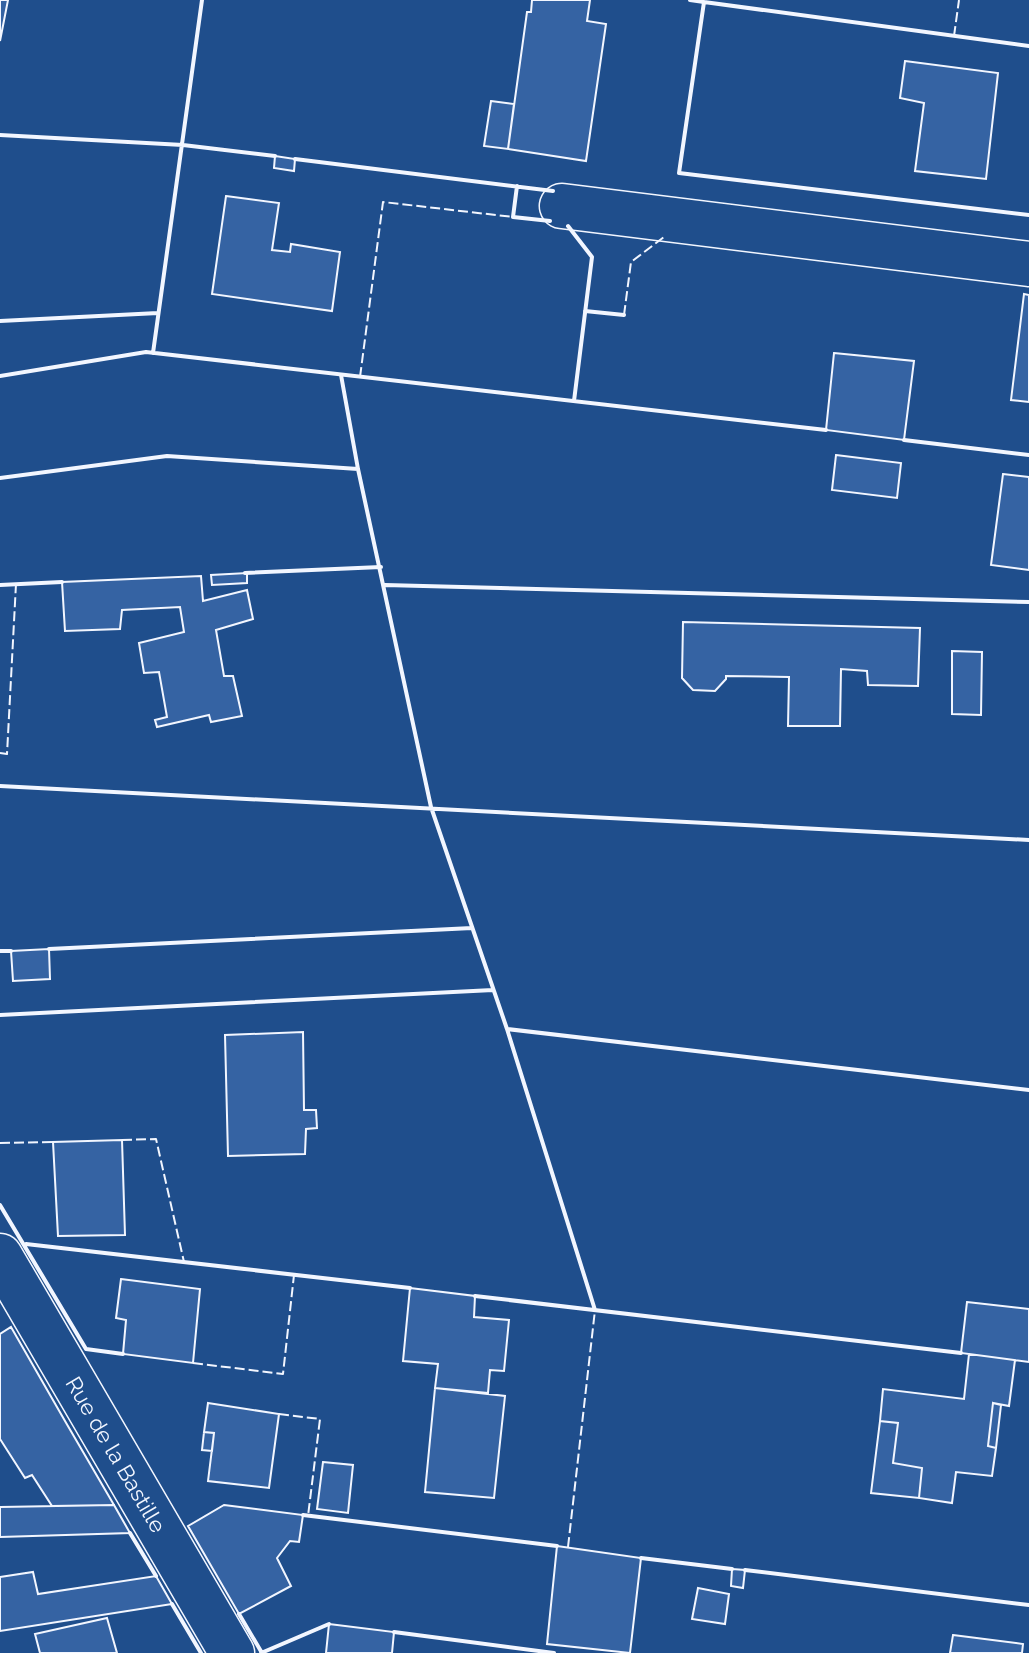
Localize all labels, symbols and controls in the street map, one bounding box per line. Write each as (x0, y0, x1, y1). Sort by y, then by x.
street label: Rue de la Bastille (60, 1372, 172, 1537)

